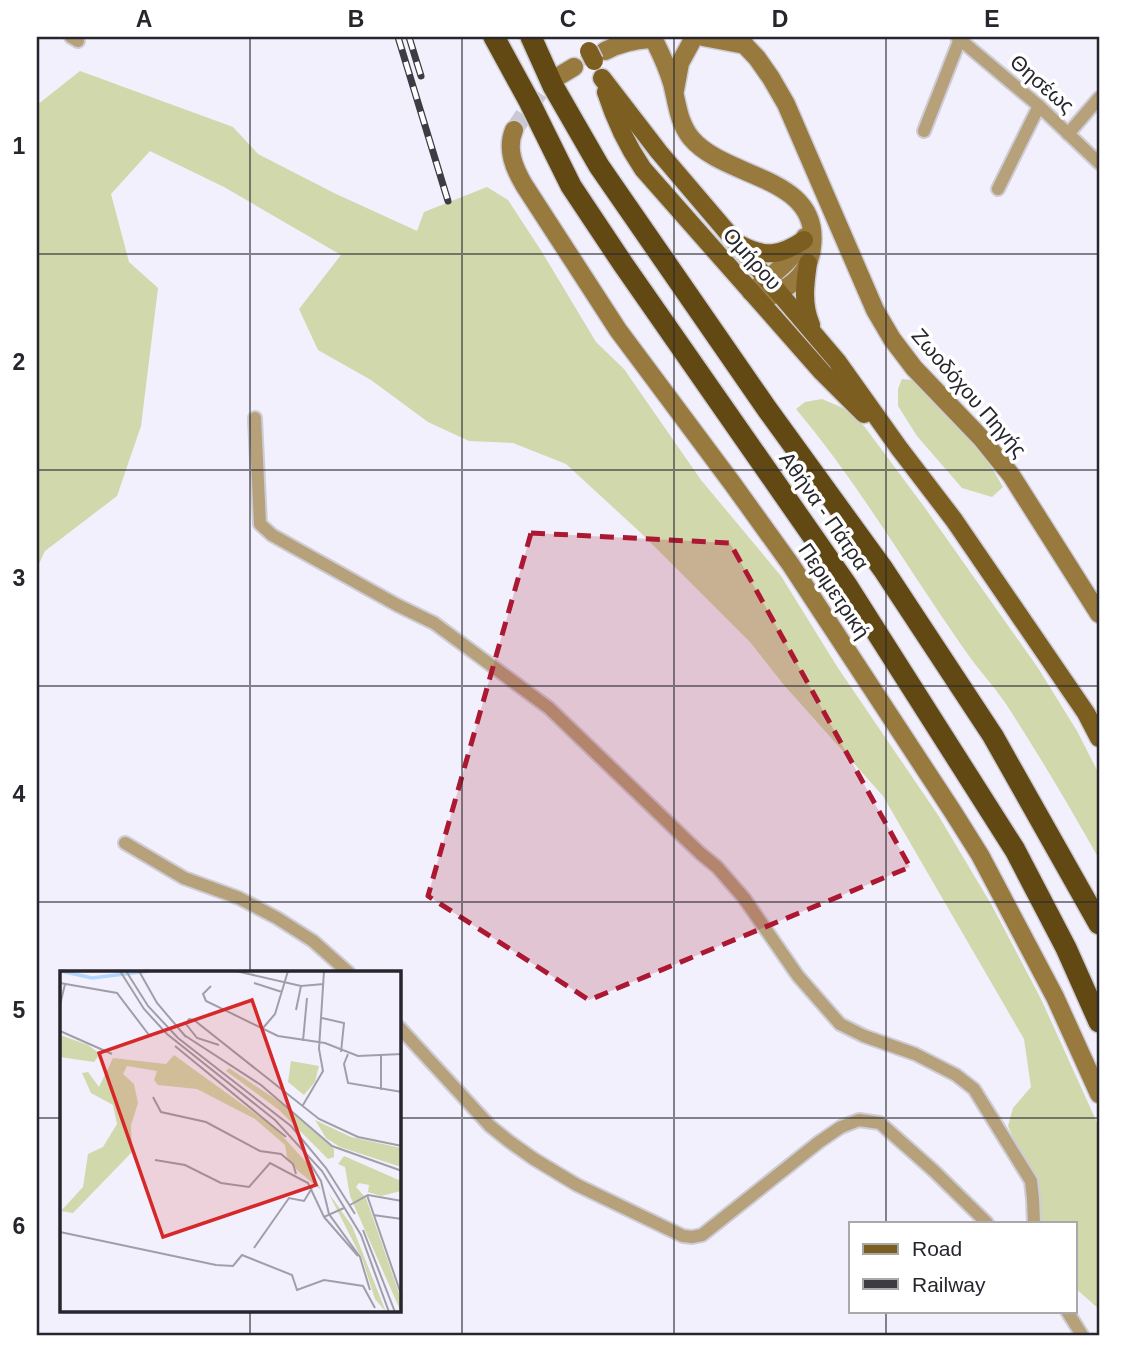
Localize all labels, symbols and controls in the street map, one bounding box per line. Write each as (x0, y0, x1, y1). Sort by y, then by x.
text: A (136, 6, 152, 32)
text: B (348, 6, 364, 32)
text: C (560, 6, 576, 32)
text: D (772, 6, 788, 32)
text: E (984, 6, 1000, 32)
street label: Θησέως (1006, 50, 1079, 118)
text: 1 (13, 133, 26, 159)
street label: Ομήρου (719, 223, 786, 294)
street label: Ζωοδόχου Πηγής (907, 324, 1031, 461)
text: 2 (13, 349, 25, 375)
street label: Αθήνα - Πάτρα (775, 447, 874, 574)
street label: Περιμετρική (794, 539, 875, 643)
text: 3 (13, 565, 25, 591)
text: 4 (13, 781, 26, 807)
inset map (60, 971, 401, 1312)
text: 5 (13, 997, 26, 1023)
text: 6 (13, 1213, 25, 1239)
legend (849, 1222, 1076, 1312)
text: Road (912, 1237, 962, 1260)
text: Railway (912, 1273, 986, 1296)

